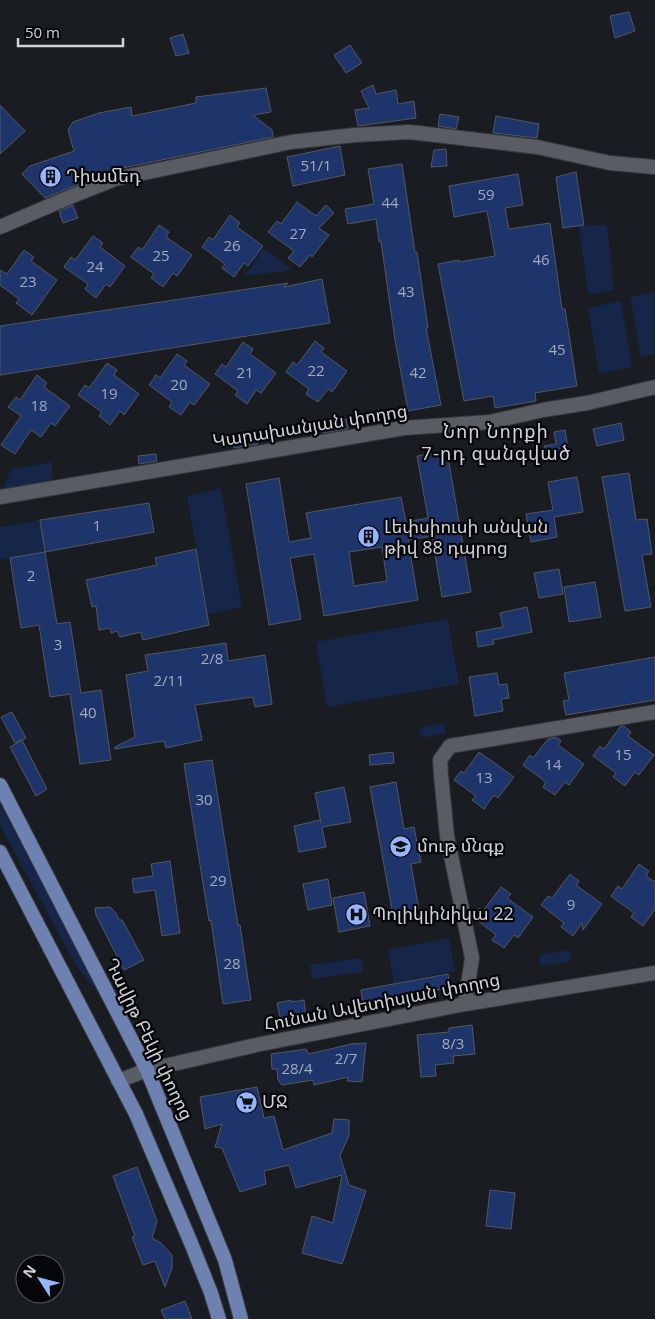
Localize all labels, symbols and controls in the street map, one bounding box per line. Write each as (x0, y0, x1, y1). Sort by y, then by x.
scale bar (18, 15, 122, 47)
text: 50 m (25, 22, 60, 42)
house number: 51/1 (300, 155, 332, 175)
place label: Դիամեդ (66, 163, 141, 187)
building icon: Դիամեդ (38, 164, 62, 188)
house number: 59 (477, 184, 495, 204)
house number: 44 (381, 192, 399, 212)
house number: 27 (289, 223, 307, 243)
house number: 26 (223, 235, 241, 255)
house number: 25 (152, 245, 170, 265)
house number: 46 (532, 249, 550, 269)
house number: 24 (86, 256, 104, 276)
house number: 23 (19, 271, 37, 291)
house number: 43 (397, 281, 415, 301)
house number: 45 (548, 339, 566, 359)
house number: 22 (307, 360, 325, 380)
house number: 21 (236, 362, 254, 382)
house number: 42 (409, 362, 427, 382)
house number: 20 (170, 374, 188, 394)
house number: 19 (100, 383, 118, 403)
house number: 18 (30, 395, 48, 415)
street label: Կարախանյան փողոց (211, 398, 409, 452)
district label: Նոր Նորքի 7-րդ զանգված (421, 418, 571, 466)
place label: Լեփսիուսի անվան թիվ 88 դպրոց (384, 514, 548, 559)
house number: 1 (93, 515, 101, 535)
building icon: Լեփսիուսի անվան թիվ 88 դպրոց (356, 525, 380, 549)
house number: 2 (27, 565, 35, 585)
house number: 3 (54, 634, 62, 654)
house number: 2/8 (201, 648, 223, 668)
house number: 2/11 (153, 670, 185, 690)
house number: 40 (79, 702, 97, 722)
house number: 15 (614, 744, 632, 764)
house number: 14 (544, 754, 562, 774)
house number: 13 (475, 767, 493, 787)
house number: 30 (195, 789, 213, 809)
place label: մութ մնգք (417, 833, 505, 857)
school or university icon: մութ մնգք (389, 834, 413, 858)
house number: 29 (209, 870, 227, 890)
house number: 9 (567, 894, 575, 914)
place label: Պոլիկլինիկա 22 (372, 901, 514, 925)
hospital icon: Պոլիկլինիկա 22 (344, 902, 368, 926)
street label: Դավիթ Բեկի փողոց (100, 953, 200, 1124)
house number: 28 (223, 953, 241, 973)
street label: Հունան Ավետիսյան փողոց (262, 966, 502, 1036)
house number: 8/3 (442, 1033, 464, 1053)
house number: 2/7 (335, 1048, 357, 1068)
house number: 28/4 (281, 1058, 313, 1078)
place label: ՄՋ (262, 1089, 288, 1113)
supermarket icon: ՄՋ (234, 1090, 258, 1114)
north arrow (15, 1254, 65, 1304)
text: N (18, 1261, 40, 1281)

